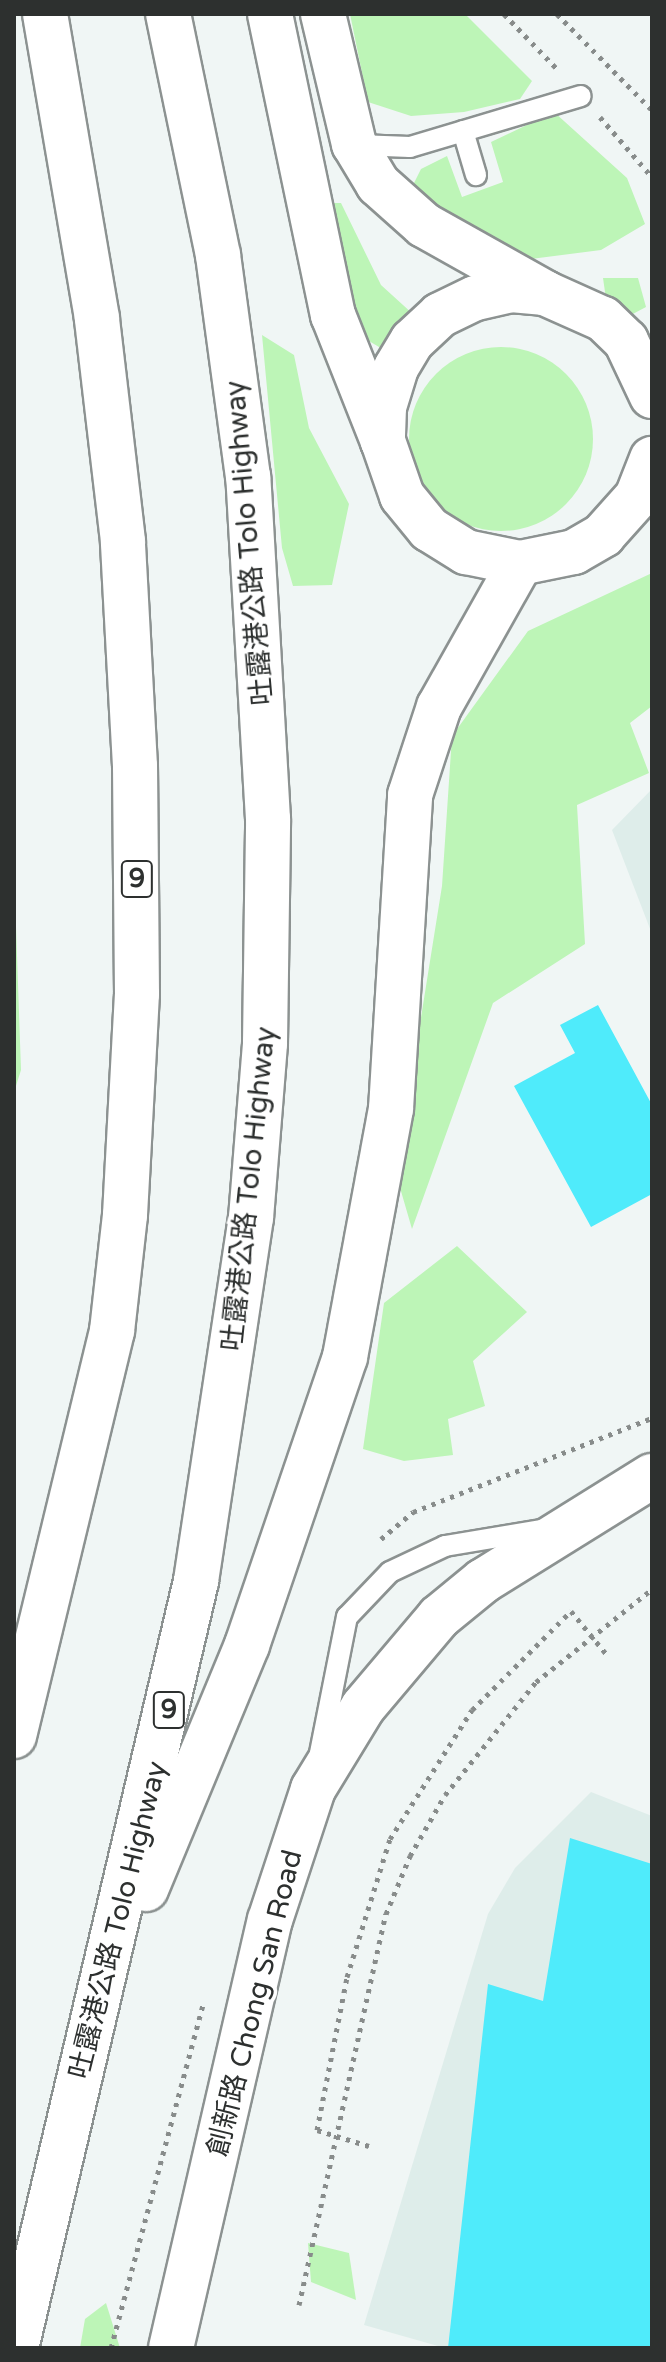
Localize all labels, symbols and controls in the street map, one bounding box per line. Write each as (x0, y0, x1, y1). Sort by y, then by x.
street label: 吐露港公路 Tolo Highway (218, 379, 280, 707)
road number: 9 (119, 857, 155, 901)
street label: 吐露港公路 Tolo Highway (215, 1025, 283, 1353)
road number: 9 (151, 1688, 187, 1732)
street label: 吐露港公路 Tolo Highway (62, 1758, 174, 2082)
street label: 創新路 Chong San Road (201, 1846, 309, 2160)

